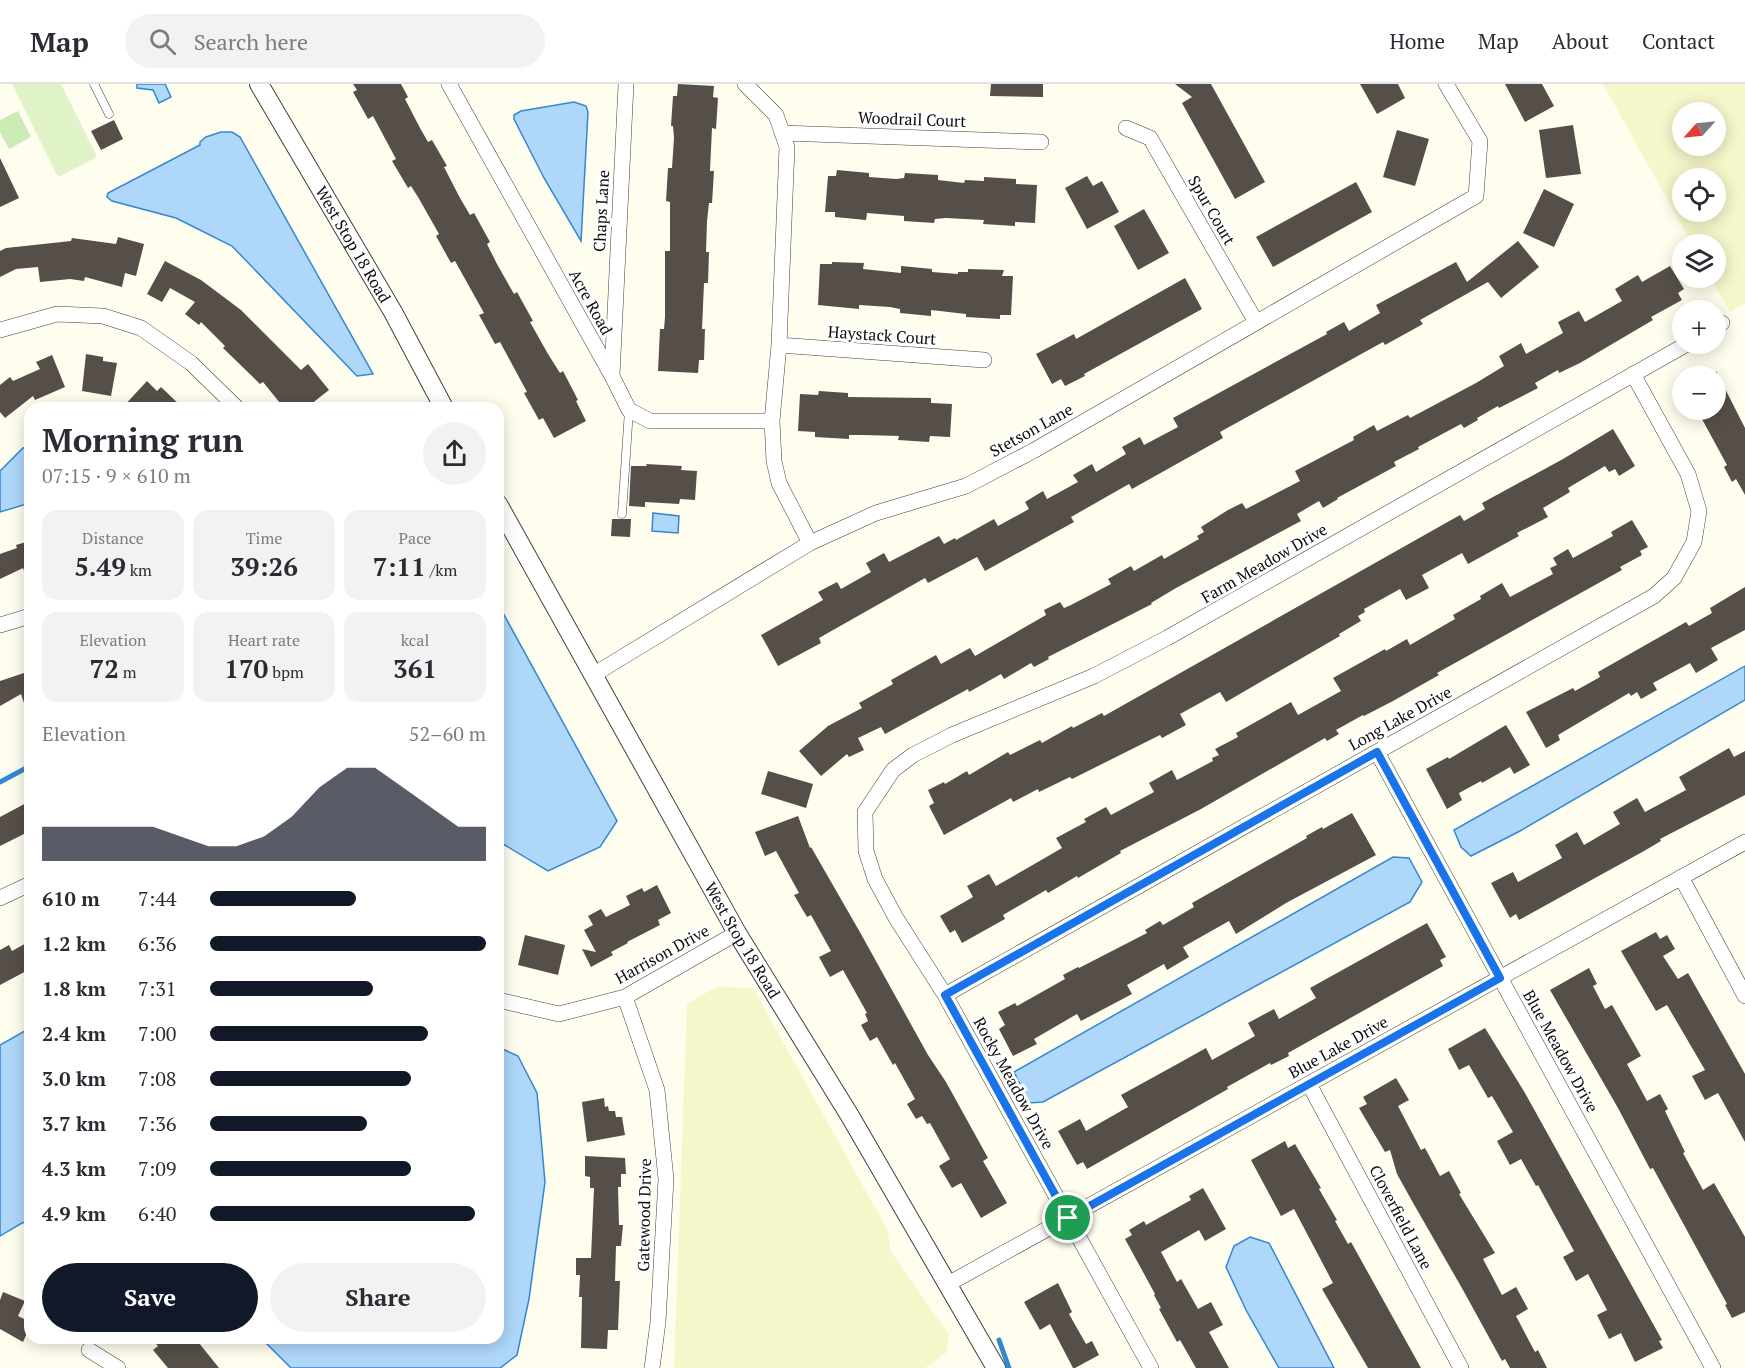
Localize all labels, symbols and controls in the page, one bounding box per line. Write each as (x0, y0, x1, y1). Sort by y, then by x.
search box (125, 14, 545, 68)
text: Map (30, 23, 89, 60)
icon: search (146, 25, 179, 58)
text: Search here (194, 27, 308, 56)
text: Home (1389, 27, 1445, 55)
text: Map (1478, 27, 1519, 55)
text: About (1552, 27, 1609, 55)
text: Contact (1642, 27, 1715, 55)
north arrow (1672, 102, 1726, 156)
map controls (1672, 102, 1726, 420)
street label: Woodrail Court (858, 106, 967, 132)
button: locate (1672, 168, 1726, 222)
street label: Chaps Lane (588, 169, 614, 253)
street label: Spur Court (1183, 171, 1241, 249)
street label: West Stop 18 Road (310, 182, 396, 307)
button: layers (1672, 234, 1726, 288)
street label: Acre Road (564, 265, 618, 339)
button: + (1672, 300, 1726, 354)
street label: Haystack Court (827, 320, 937, 350)
button: − (1672, 366, 1726, 420)
street label: Stetson Lane (985, 398, 1077, 462)
text: Morning run (42, 418, 244, 461)
button: share (423, 422, 486, 485)
text: 07:15 · 9 × 610 m (42, 462, 191, 489)
street label: Farm Meadow Drive (1197, 518, 1331, 608)
text: Distance (82, 527, 144, 549)
text: Time (246, 527, 282, 549)
text: Pace (399, 527, 431, 549)
text: 5.49 (74, 549, 126, 583)
text: 39:26 (230, 549, 298, 583)
text: 7:11 (373, 549, 426, 583)
text: km (126, 559, 152, 581)
text: /km (426, 559, 457, 581)
text: Elevation (79, 629, 147, 651)
text: Heart rate (228, 629, 300, 651)
text: kcal (401, 629, 429, 651)
text: 72 (89, 651, 119, 685)
text: 170 (224, 651, 268, 685)
text: 361 (393, 651, 437, 685)
text: m (119, 661, 137, 683)
text: bpm (268, 661, 304, 683)
street label: Long Lake Drive (1345, 681, 1455, 755)
text: Elevation (42, 720, 126, 747)
text: 52–60 m (409, 720, 486, 747)
street label: West Stop 18 Road (700, 878, 786, 1003)
text: 610 m (42, 885, 100, 912)
text: 7:44 (138, 885, 177, 912)
street label: Harrison Drive (611, 919, 713, 989)
text: 1.2 km (42, 930, 106, 957)
text: 6:36 (138, 930, 177, 957)
text: 1.8 km (42, 975, 106, 1002)
text: 7:31 (138, 975, 177, 1002)
street label: Blue Meadow Drive (1518, 986, 1604, 1116)
street label: Blue Lake Drive (1284, 1011, 1392, 1083)
street label: Rocky Meadow Drive (969, 1013, 1059, 1153)
text: 2.4 km (42, 1020, 106, 1047)
text: 7:00 (138, 1020, 177, 1047)
text: 3.0 km (42, 1065, 106, 1092)
text: 7:08 (138, 1065, 177, 1092)
text: 3.7 km (42, 1110, 106, 1137)
text: 7:36 (138, 1110, 177, 1137)
text: 4.3 km (42, 1155, 106, 1182)
text: 7:09 (138, 1155, 177, 1182)
street label: Gatewood Drive (632, 1158, 656, 1272)
street label: Cloverfield Lane (1364, 1161, 1438, 1273)
pin (1042, 1192, 1093, 1243)
text: 4.9 km (42, 1200, 106, 1227)
text: 6:40 (138, 1200, 177, 1227)
icon: arrive (1051, 1201, 1084, 1234)
button: Save (42, 1263, 258, 1332)
button: Share (270, 1263, 486, 1332)

